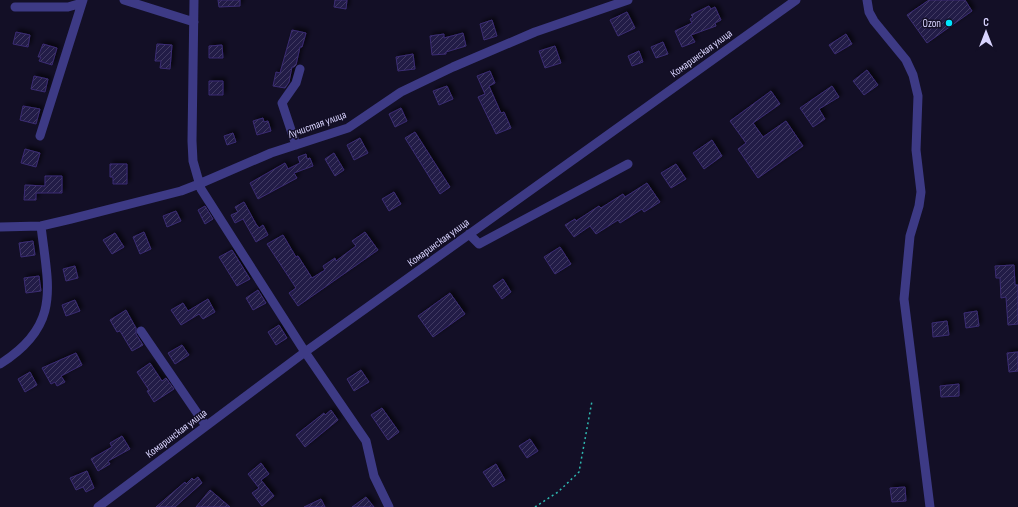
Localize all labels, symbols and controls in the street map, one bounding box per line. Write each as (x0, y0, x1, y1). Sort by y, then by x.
north arrow (966, 12, 1006, 52)
text: С (983, 16, 989, 29)
place label: Ozon (923, 17, 941, 30)
marker: Ozon (944, 18, 954, 28)
street label: Комаринская улица (668, 27, 735, 80)
street label: Лучистая улица (285, 108, 348, 141)
street label: Комаринская улица (405, 216, 472, 269)
street label: Комаринская улица (143, 406, 209, 461)

